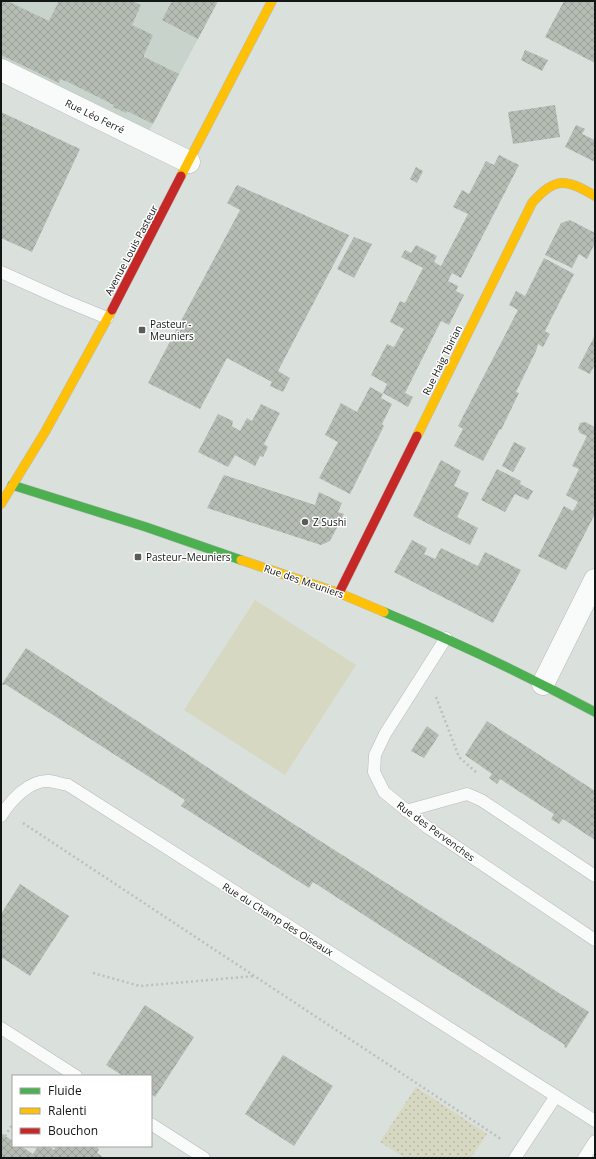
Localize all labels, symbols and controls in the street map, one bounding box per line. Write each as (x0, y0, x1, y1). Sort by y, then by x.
street label: Rue Léo Ferré (63, 96, 127, 137)
street label: Avenue Louis Pasteur (101, 202, 161, 298)
place label: Pasteur - Meuniers (150, 317, 194, 343)
street label: Rue Haig Tbirian (419, 323, 465, 397)
marker: Pasteur - Meuniers (137, 325, 147, 335)
place label: Z Sushi (313, 515, 346, 529)
marker: Z Sushi (300, 517, 310, 527)
place label: Pasteur–Meuniers (146, 550, 231, 564)
marker: Pasteur–Meuniers (133, 552, 143, 562)
street label: Rue des Meuniers (262, 561, 346, 601)
street label: Rue des Pervenches (394, 798, 478, 864)
street label: Rue du Champ des Oiseaux (220, 879, 337, 959)
legend (12, 1075, 152, 1147)
text: Fluide (48, 1082, 82, 1099)
text: Ralenti (48, 1102, 87, 1119)
text: Bouchon (48, 1122, 98, 1139)

